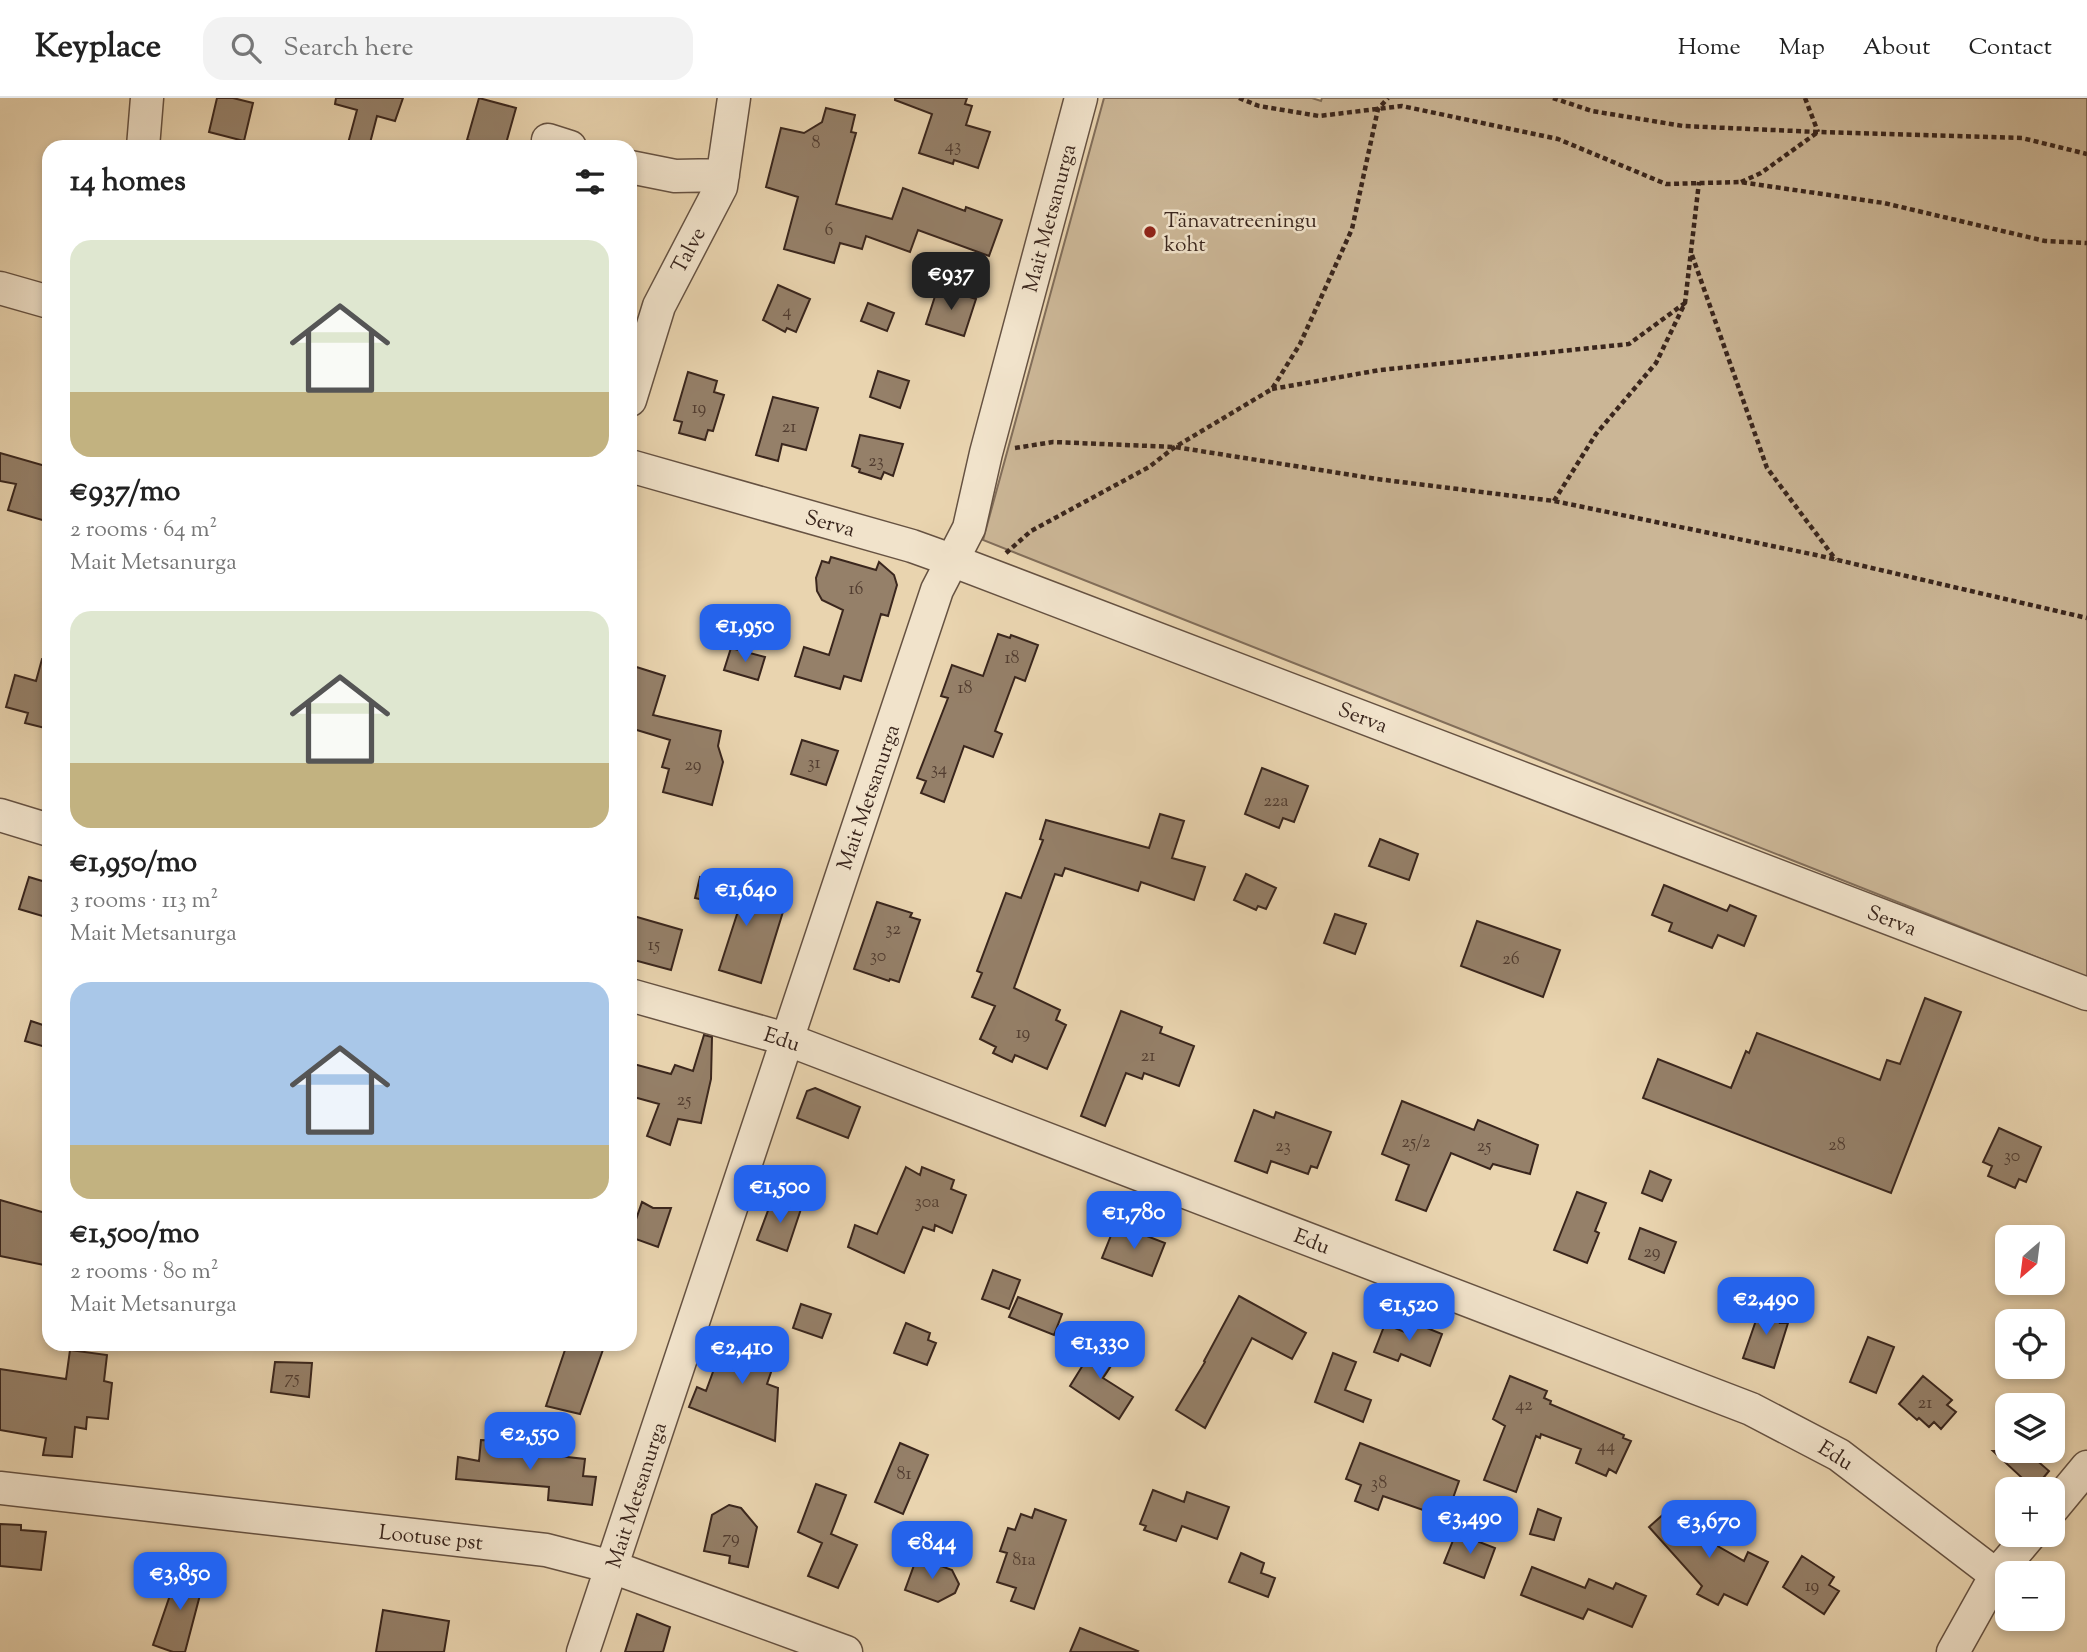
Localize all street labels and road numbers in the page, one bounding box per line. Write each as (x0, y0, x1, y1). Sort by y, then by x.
street label: Mait Metsanurga (1017, 141, 1085, 296)
street label: Talve (665, 223, 714, 279)
street label: Serva (801, 503, 858, 546)
street label: Serva (1333, 696, 1392, 742)
street label: Mait Metsanurga (831, 720, 909, 875)
street label: Serva (1862, 899, 1921, 945)
street label: Edu (759, 1021, 803, 1061)
street label: Edu (1289, 1222, 1334, 1263)
street label: Mait Metsanurga (600, 1418, 676, 1573)
street label: Edu (1812, 1434, 1858, 1479)
street label: Lootuse pst (377, 1519, 484, 1559)

